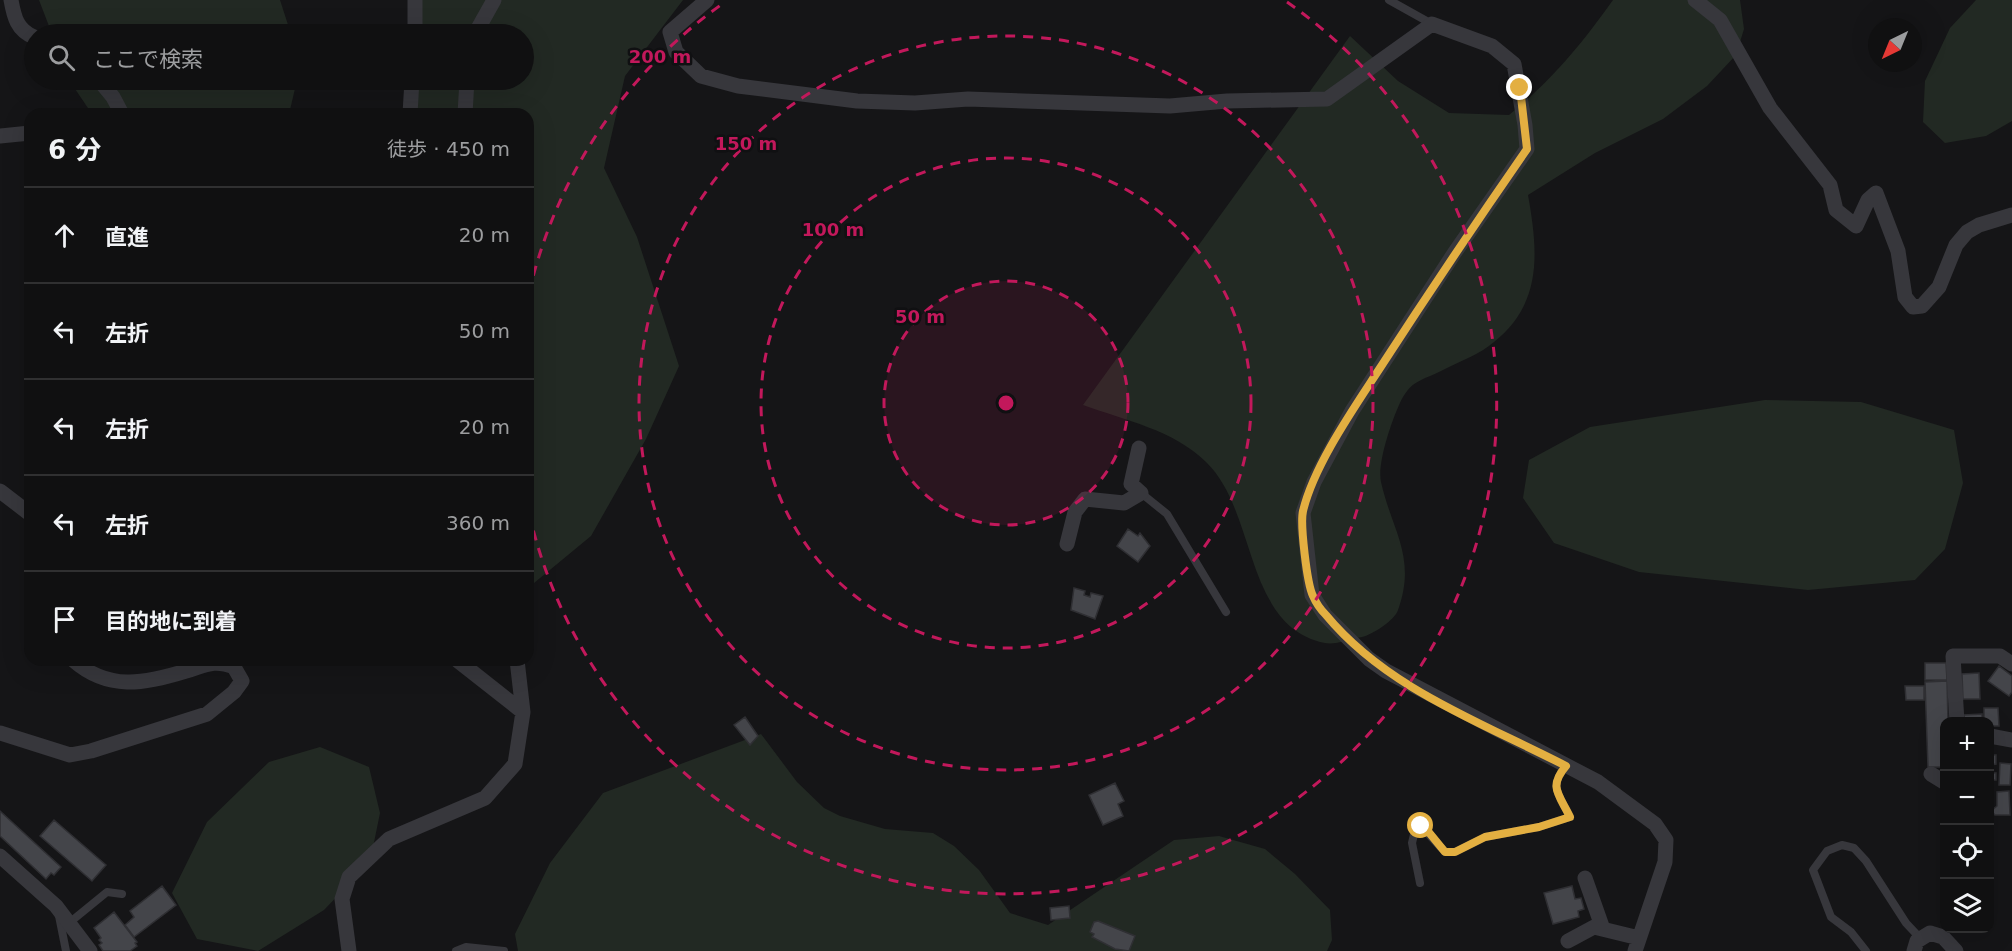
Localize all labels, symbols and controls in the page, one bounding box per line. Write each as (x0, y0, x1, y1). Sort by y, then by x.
north arrow (1868, 18, 1922, 72)
search box (24, 24, 534, 90)
icon: search (45, 41, 78, 74)
text: 200 m (629, 46, 691, 67)
text: ここで検索 (93, 47, 203, 72)
route end (1506, 74, 1532, 100)
text: 150 m (715, 133, 777, 154)
text: 6 分 (48, 135, 101, 165)
text: 徒歩 · 450 m (387, 137, 510, 161)
icon: ahead (48, 219, 81, 252)
text: 100 m (802, 219, 864, 240)
text: 20 m (459, 223, 510, 247)
text: 直進 (105, 225, 149, 250)
text: 50 m (895, 306, 945, 327)
icon: left (48, 315, 81, 348)
text: 50 m (459, 319, 510, 343)
text: 左折 (105, 321, 149, 346)
centre of rings (996, 393, 1016, 413)
icon: left (48, 411, 81, 444)
text: 20 m (459, 415, 510, 439)
text: 左折 (105, 417, 149, 442)
icon: left (48, 507, 81, 540)
text: 360 m (446, 511, 510, 535)
text: 左折 (105, 513, 149, 538)
icon: arrive (48, 603, 81, 636)
text: 目的地に到着 (105, 609, 237, 634)
map controls (1940, 717, 1994, 933)
button: + (1940, 717, 1994, 771)
button: − (1940, 771, 1994, 825)
route start (1407, 812, 1433, 838)
button: locate (1940, 825, 1994, 879)
button: layers (1940, 879, 1994, 933)

